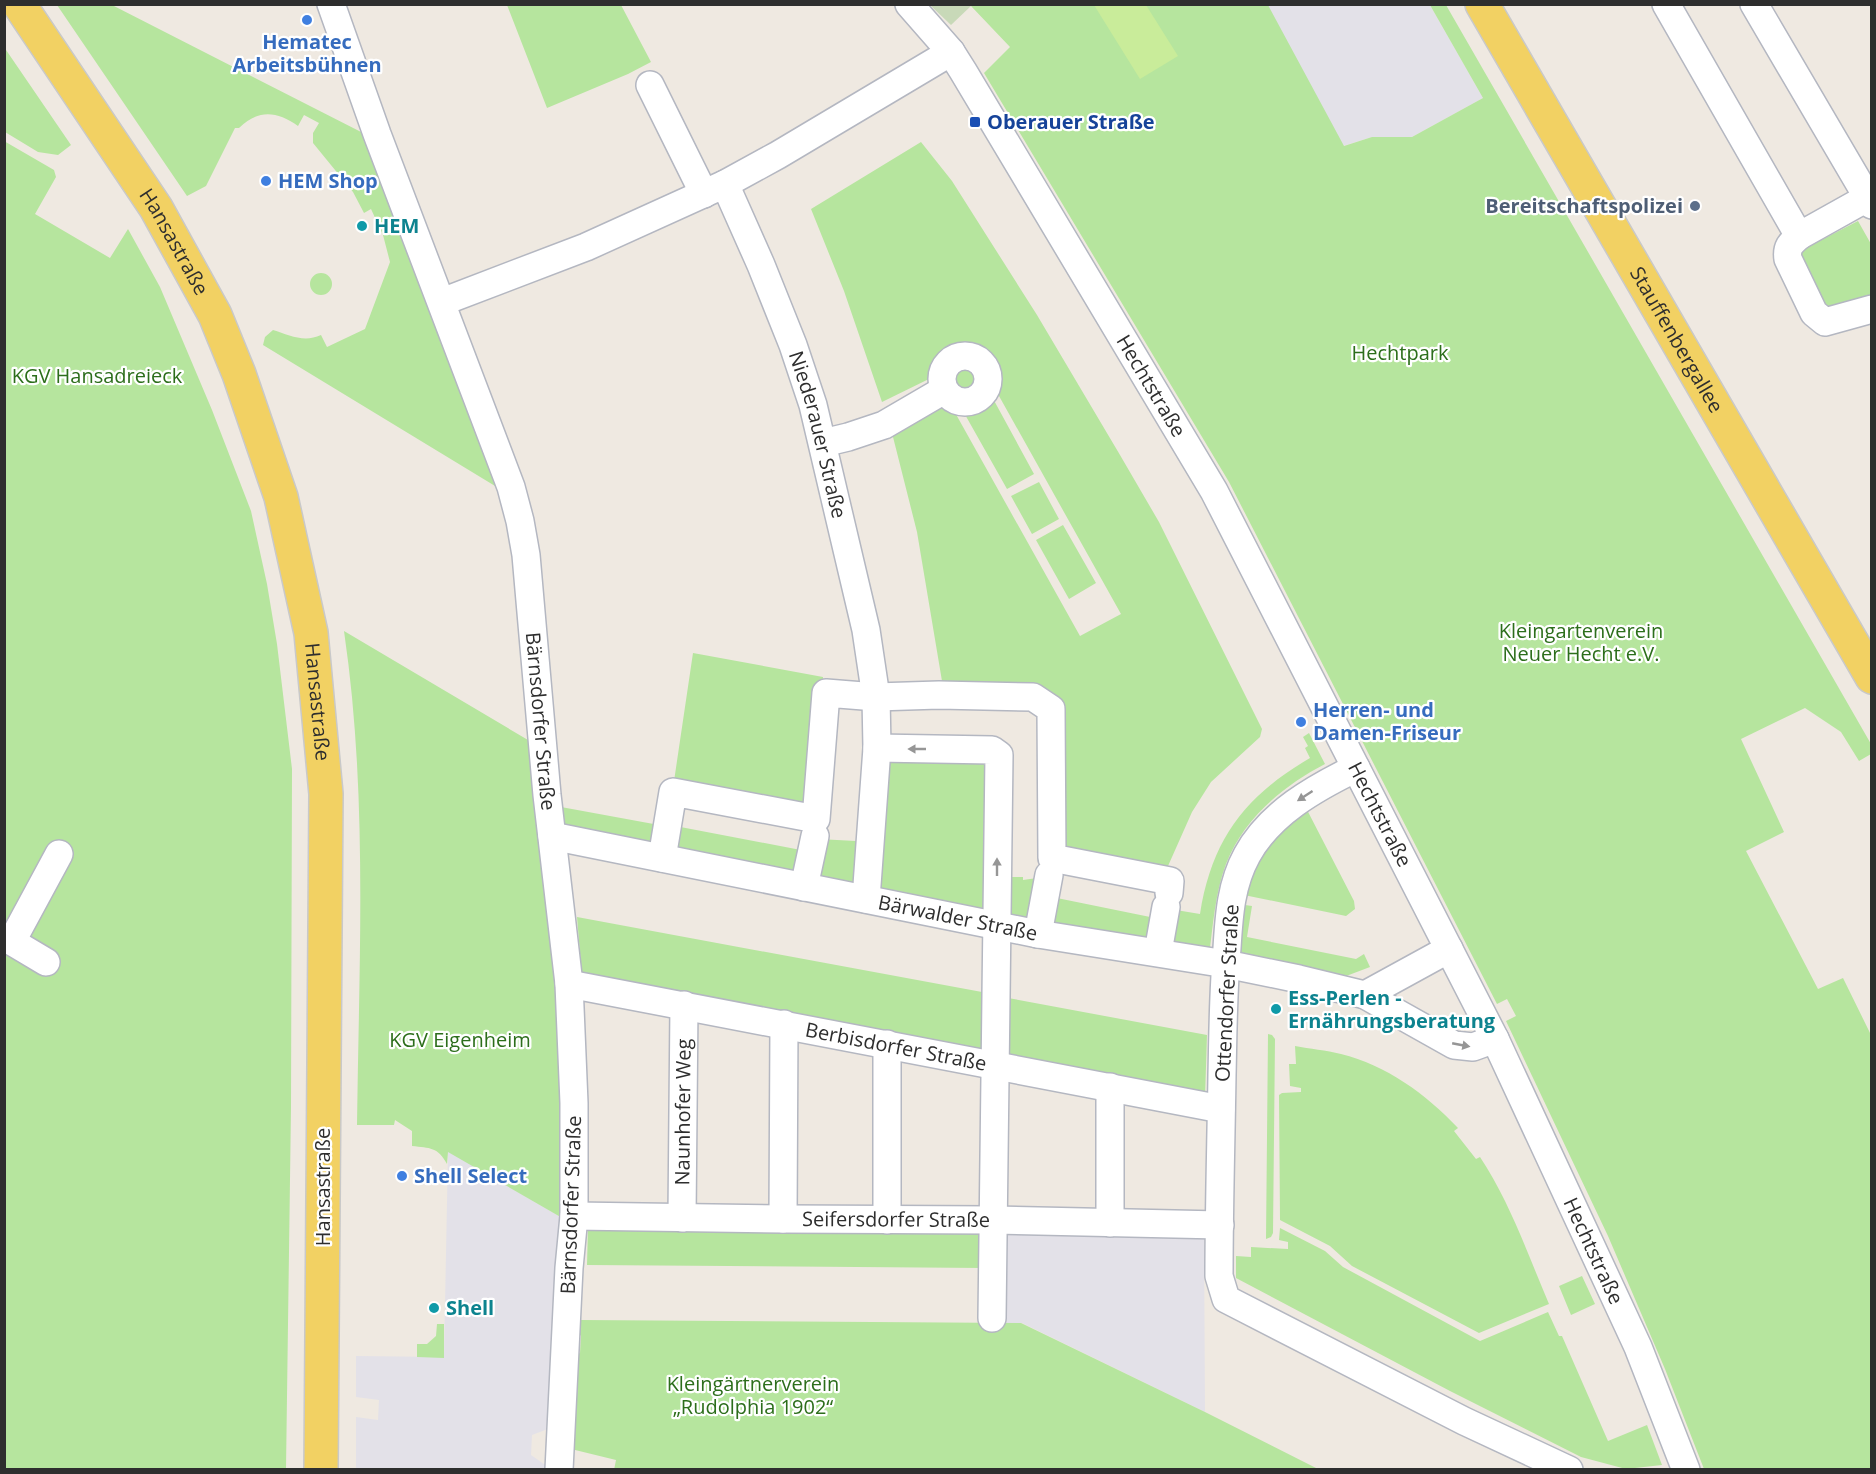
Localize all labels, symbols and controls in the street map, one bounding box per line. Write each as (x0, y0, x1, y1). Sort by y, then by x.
marker: Hematec Arbeitsbühnen (300, 13, 314, 27)
place label: Hematec Arbeitsbühnen (232, 28, 382, 78)
place label: Oberauer Straße (987, 108, 1155, 135)
marker: Oberauer Straße (968, 115, 982, 129)
place label: HEM Shop (278, 167, 378, 194)
marker: HEM Shop (259, 174, 273, 188)
street label: Hansastraße (134, 183, 215, 300)
place label: Bereitschaftspolizei (1485, 192, 1683, 219)
marker: Bereitschaftspolizei (1688, 199, 1702, 213)
place label: HEM (374, 212, 419, 239)
marker: HEM (355, 219, 369, 233)
street label: Stauffenbergallee (1624, 261, 1730, 417)
street label: Hechtstraße (1111, 329, 1193, 442)
park label: Hechtpark (1352, 339, 1449, 366)
street label: Niederauer Straße (783, 347, 853, 521)
park label: KGV Hansadreieck (12, 362, 183, 389)
park label: Kleingartenverein Neuer Hecht e.V. (1499, 617, 1663, 667)
street label: Bärnsdorfer Straße (520, 631, 563, 812)
street label: Hansastraße (299, 642, 337, 762)
place label: Herren- und Damen-Friseur (1313, 696, 1461, 746)
marker: Herren- und Damen-Friseur (1294, 715, 1308, 729)
one-way arrow (908, 744, 927, 754)
street label: Hechtstraße (1342, 757, 1418, 871)
one-way arrow (1297, 790, 1313, 801)
one-way arrow (992, 857, 1001, 876)
street label: Bärwalder Straße (876, 888, 1040, 947)
street label: Ottendorfer Straße (1208, 903, 1245, 1083)
place label: Ess-Perlen - Ernährungsberatung (1288, 984, 1496, 1034)
marker: Ess-Perlen - Ernährungsberatung (1269, 1002, 1283, 1016)
street label: Berbisdorfer Straße (803, 1016, 989, 1077)
park label: KGV Eigenheim (389, 1026, 531, 1053)
street label: Naunhofer Weg (668, 1038, 697, 1186)
one-way arrow (1452, 1041, 1471, 1050)
street label: Bärnsdorfer Straße (554, 1115, 587, 1295)
street label: Hansastraße (309, 1128, 336, 1246)
place label: Shell Select (414, 1162, 527, 1189)
marker: Shell Select (395, 1169, 409, 1183)
street label: Hechtstraße (1557, 1193, 1630, 1308)
street label: Seifersdorfer Straße (802, 1205, 990, 1233)
place label: Shell (446, 1294, 494, 1321)
marker: Shell (427, 1301, 441, 1315)
park label: Kleingärtnerverein „Rudolphia 1902“ (667, 1370, 839, 1420)

